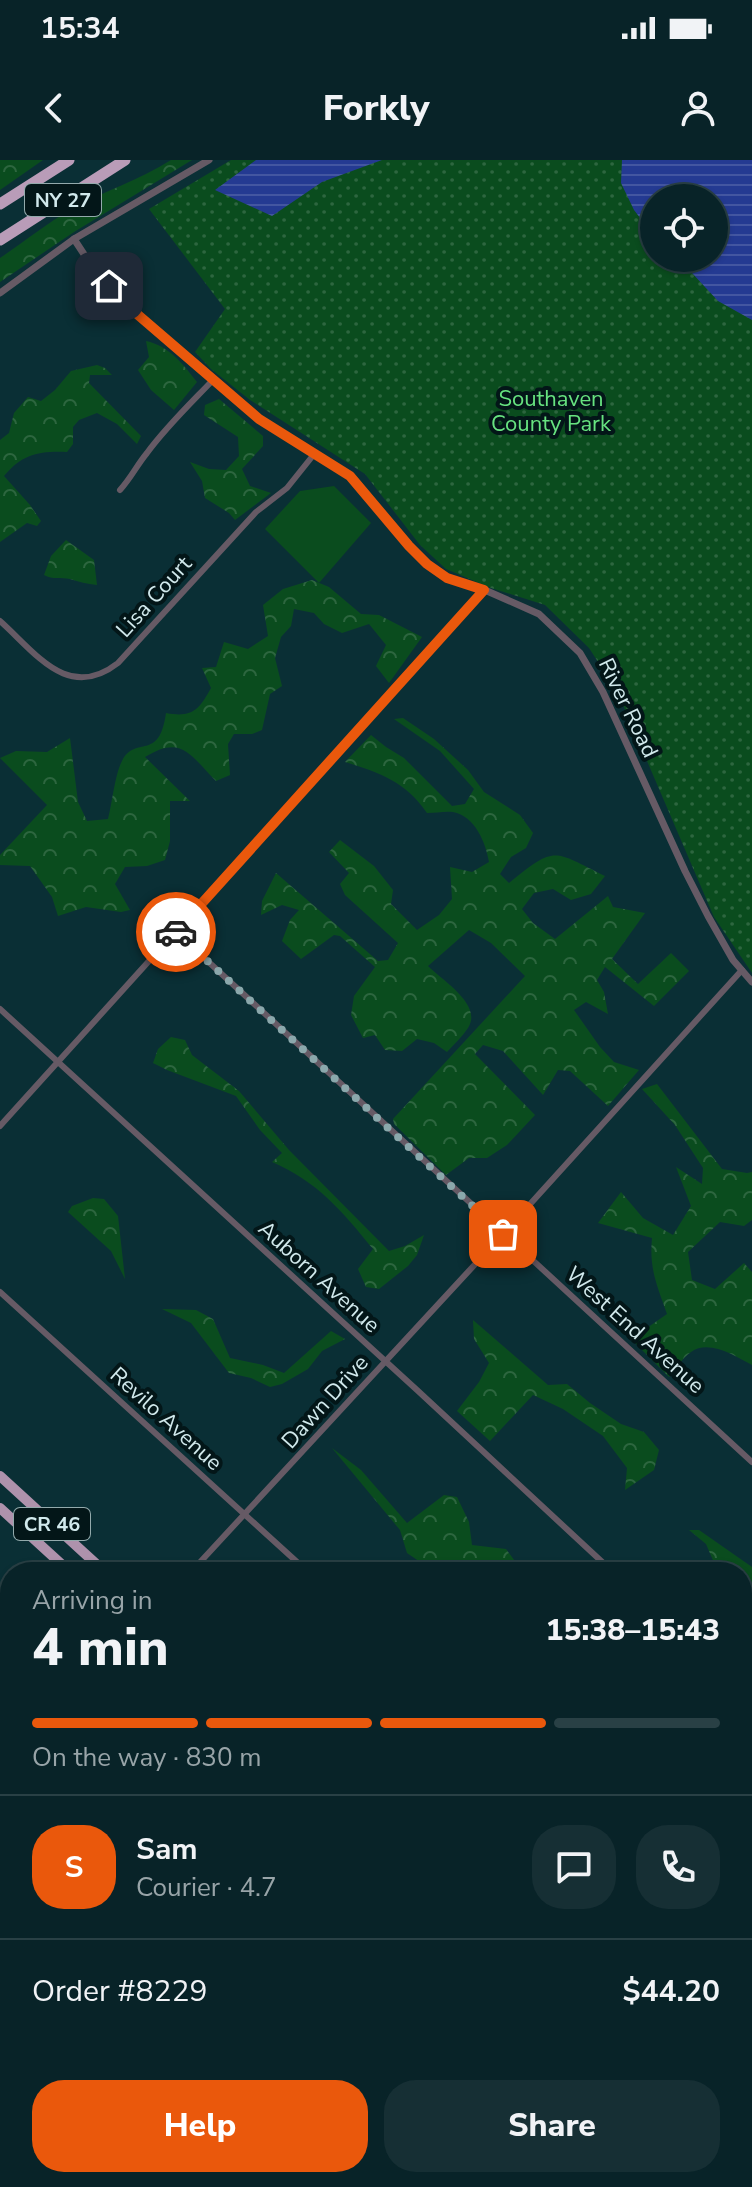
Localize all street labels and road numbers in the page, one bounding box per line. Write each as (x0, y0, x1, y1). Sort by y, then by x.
road number: NY 27 (25, 184, 101, 216)
street label: Lisa Court (109, 550, 199, 644)
street label: River Road (591, 653, 665, 763)
street label: Auborn Avenue (252, 1214, 386, 1340)
street label: West End Avenue (559, 1260, 711, 1400)
street label: Dawn Drive (275, 1349, 375, 1455)
street label: Revilo Avenue (103, 1360, 229, 1478)
road number: CR 46 (14, 1508, 90, 1540)

